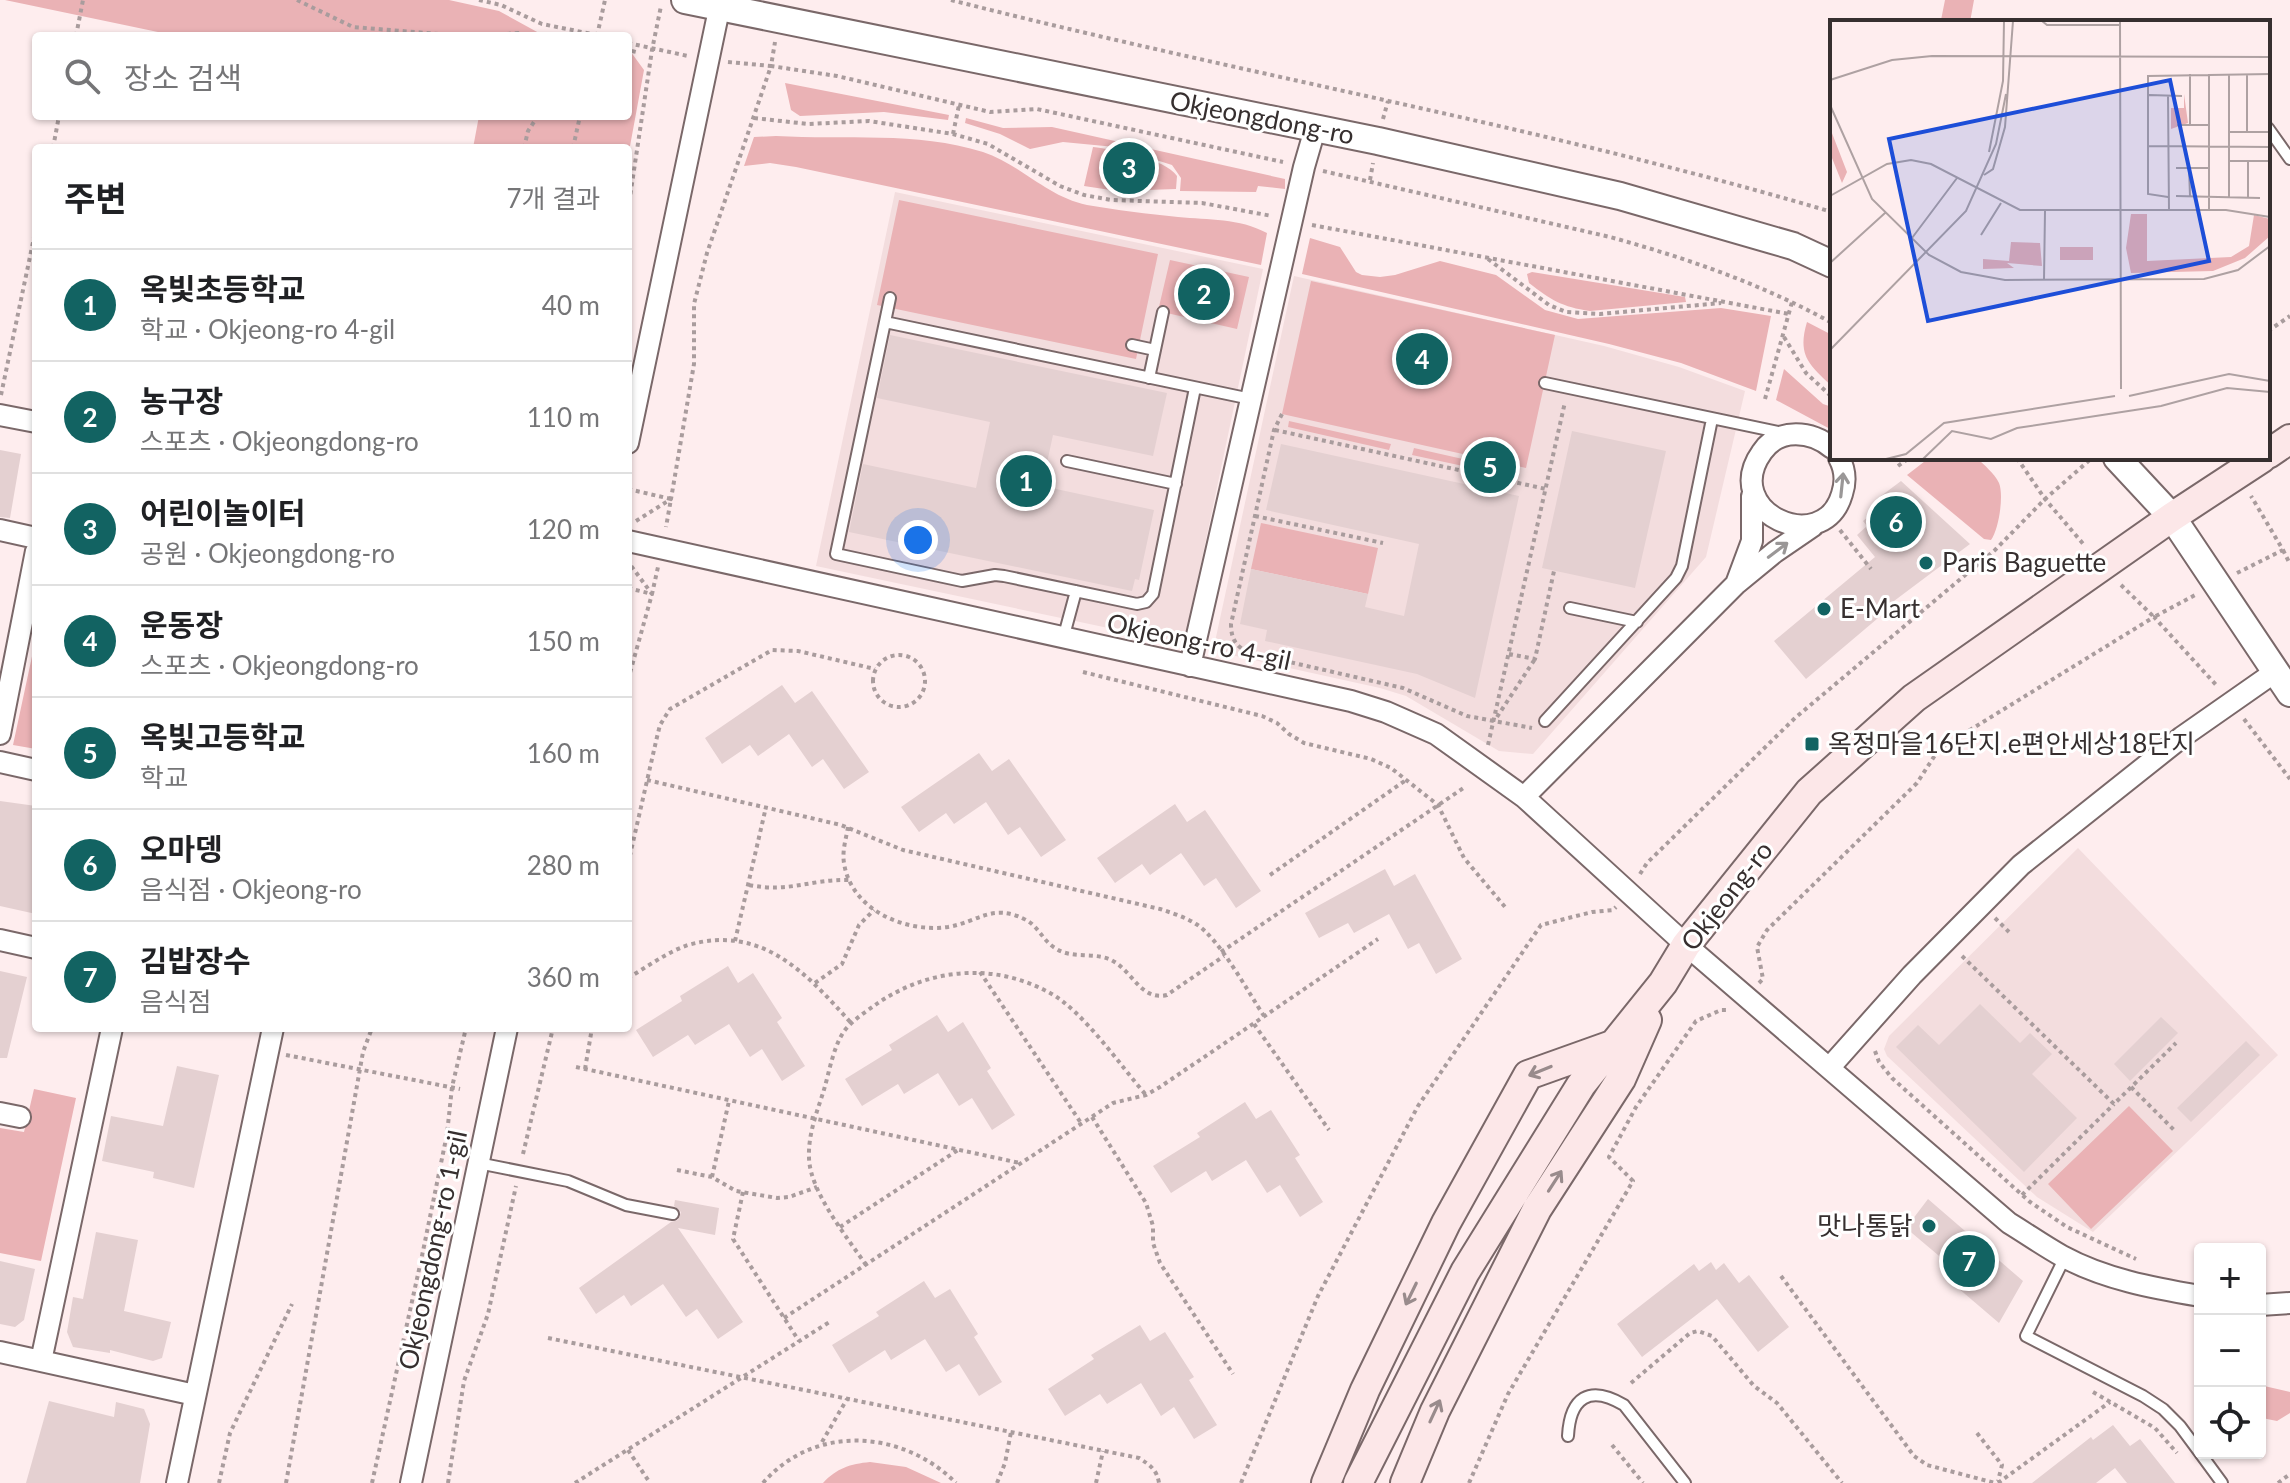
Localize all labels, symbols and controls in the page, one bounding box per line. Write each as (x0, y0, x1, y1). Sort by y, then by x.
inset map (1830, 20, 2270, 460)
search box (32, 32, 632, 120)
icon: search (60, 54, 104, 98)
text: 장소 검색 (124, 59, 242, 95)
street label: Okjeongdong-ro (1167, 83, 1357, 151)
pin: 3 (1103, 138, 1155, 198)
text: 주변 (64, 177, 127, 218)
text: 7개 결과 (507, 182, 600, 214)
pin: 2 (1178, 264, 1230, 324)
text: 옥빛초등학교 (140, 270, 306, 306)
text: 1 (82, 289, 98, 321)
text: 40 m (542, 289, 600, 321)
text: 학교 · Okjeong-ro 4-gil (140, 313, 395, 345)
pin: 4 (1396, 329, 1448, 389)
text: 농구장 (140, 382, 223, 418)
text: 2 (82, 401, 98, 433)
text: 110 m (527, 401, 600, 433)
text: 스포츠 · Okjeongdong-ro (140, 425, 419, 457)
pin: 5 (1464, 437, 1516, 497)
pin: 1 (1000, 451, 1052, 511)
one-way arrow (1835, 472, 1850, 499)
pin: 6 (1870, 492, 1922, 552)
text: 어린이놀이터 (140, 494, 306, 530)
text: 3 (82, 513, 98, 545)
text: 120 m (527, 513, 600, 545)
your location (898, 520, 938, 560)
text: 공원 · Okjeongdong-ro (140, 537, 395, 569)
one-way arrow (1767, 542, 1789, 559)
place label: Paris Baguette (1942, 546, 2106, 578)
marker: Paris Baguette (1917, 554, 1935, 572)
place label: E-Mart (1840, 592, 1921, 624)
marker: E-Mart (1815, 600, 1833, 618)
text: 운동장 (140, 606, 223, 642)
street label: Okjeong-ro 4-gil (1104, 606, 1294, 676)
text: 4 (82, 625, 98, 657)
text: 150 m (527, 625, 600, 657)
text: 스포츠 · Okjeongdong-ro (140, 649, 419, 681)
text: 옥빛고등학교 (140, 718, 306, 754)
place label: 옥정마을16단지.e편안세상18단지 (1828, 727, 2195, 759)
marker: 옥정마을16단지.e편안세상18단지 (1803, 735, 1821, 753)
text: 5 (82, 737, 98, 769)
text: 160 m (527, 737, 600, 769)
text: 학교 (140, 761, 188, 793)
text: 오마뎅 (140, 830, 223, 866)
street label: Okjeong-ro (1674, 834, 1779, 956)
text: 6 (82, 849, 98, 881)
text: 280 m (527, 849, 600, 881)
text: 음식점 · Okjeong-ro (140, 873, 362, 905)
text: 김밥장수 (140, 942, 250, 978)
text: 7 (82, 961, 98, 993)
text: 360 m (527, 961, 600, 993)
text: 음식점 (140, 985, 212, 1017)
one-way arrow (1528, 1065, 1553, 1080)
street label: Okjeongdong-ro 1-gil (391, 1127, 473, 1373)
one-way arrow (1547, 1170, 1564, 1192)
place label: 맛나통닭 (1817, 1209, 1913, 1241)
marker: 맛나통닭 (1920, 1217, 1938, 1235)
pin: 7 (1943, 1231, 1995, 1291)
map controls (2194, 1243, 2266, 1459)
button: + (2194, 1243, 2266, 1315)
one-way arrow (1403, 1281, 1419, 1305)
button: − (2194, 1315, 2266, 1387)
button: locate (2194, 1387, 2266, 1459)
one-way arrow (1429, 1399, 1444, 1424)

